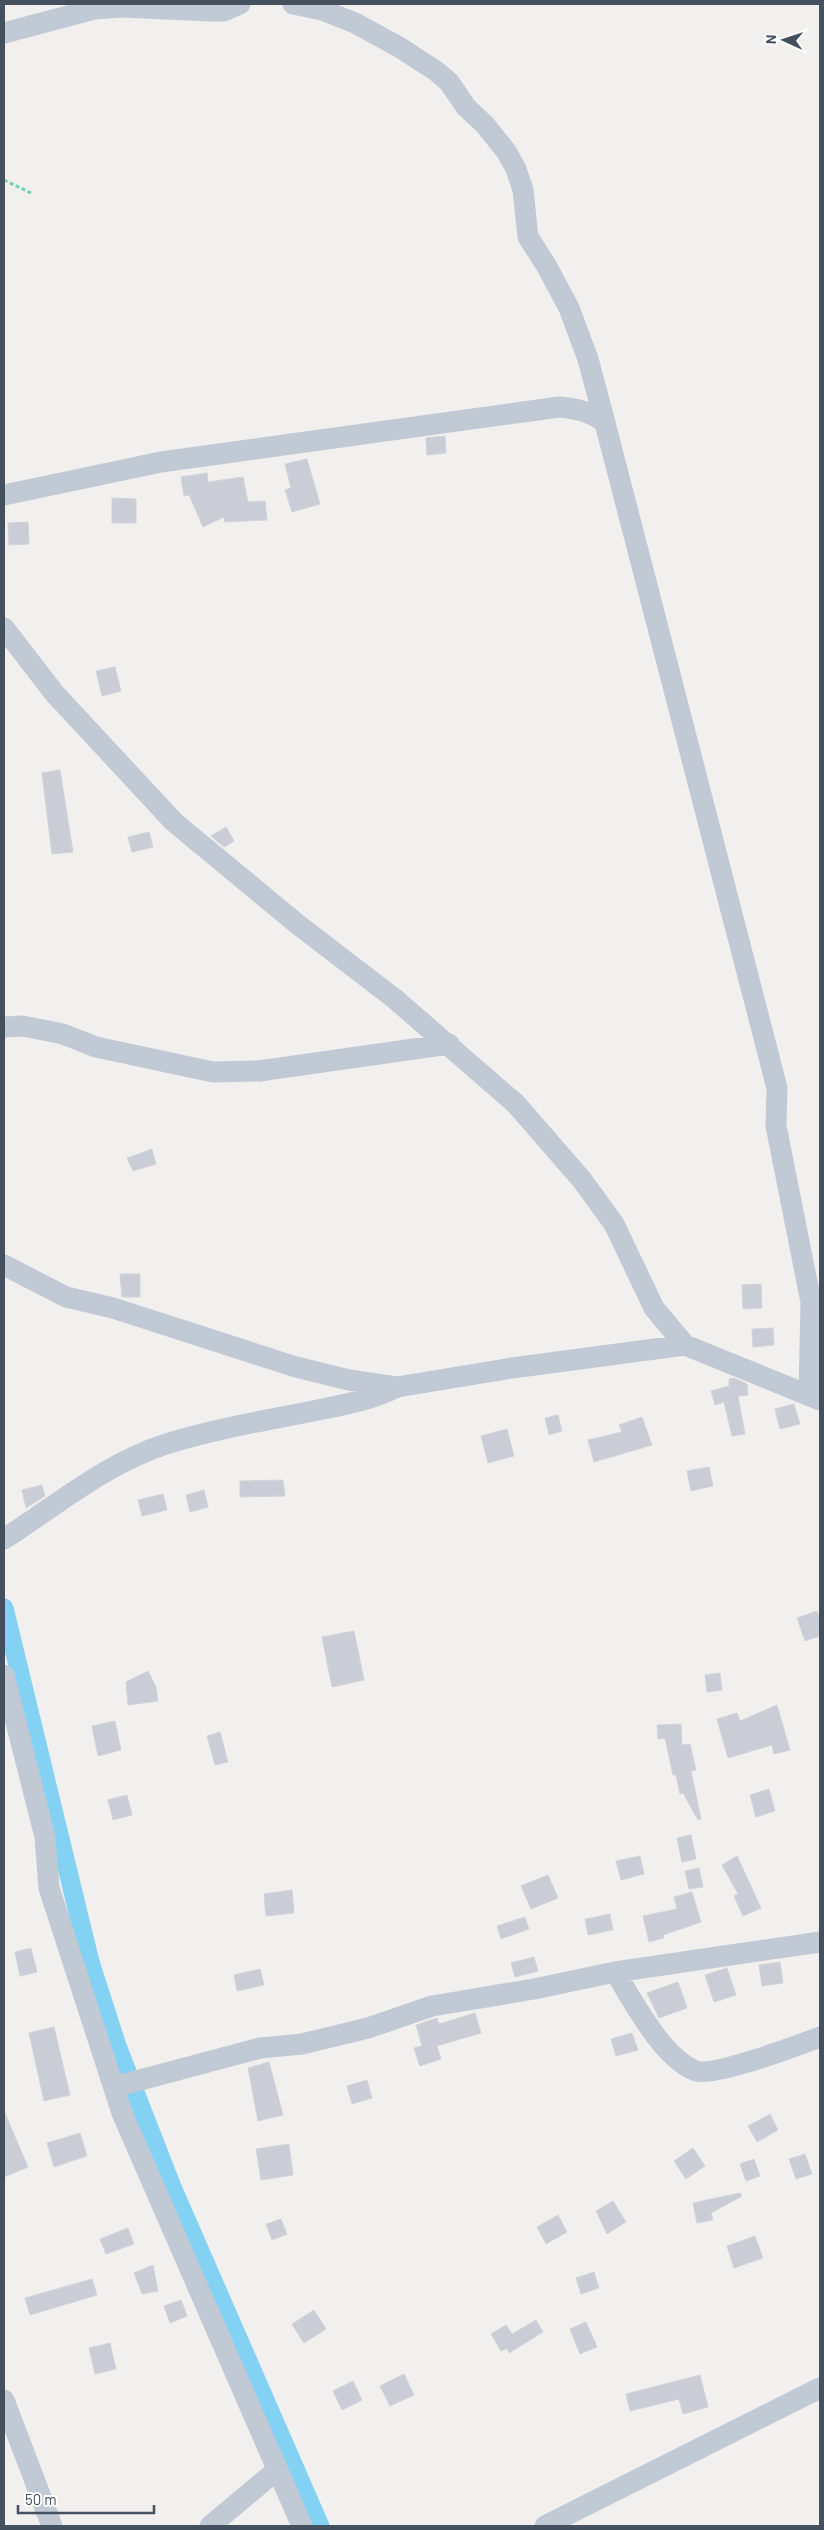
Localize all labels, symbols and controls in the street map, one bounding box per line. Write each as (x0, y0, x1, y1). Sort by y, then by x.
north arrow (759, 15, 809, 65)
text: N (762, 34, 779, 44)
scale bar (18, 2482, 154, 2514)
text: 50 m (25, 2490, 57, 2508)

